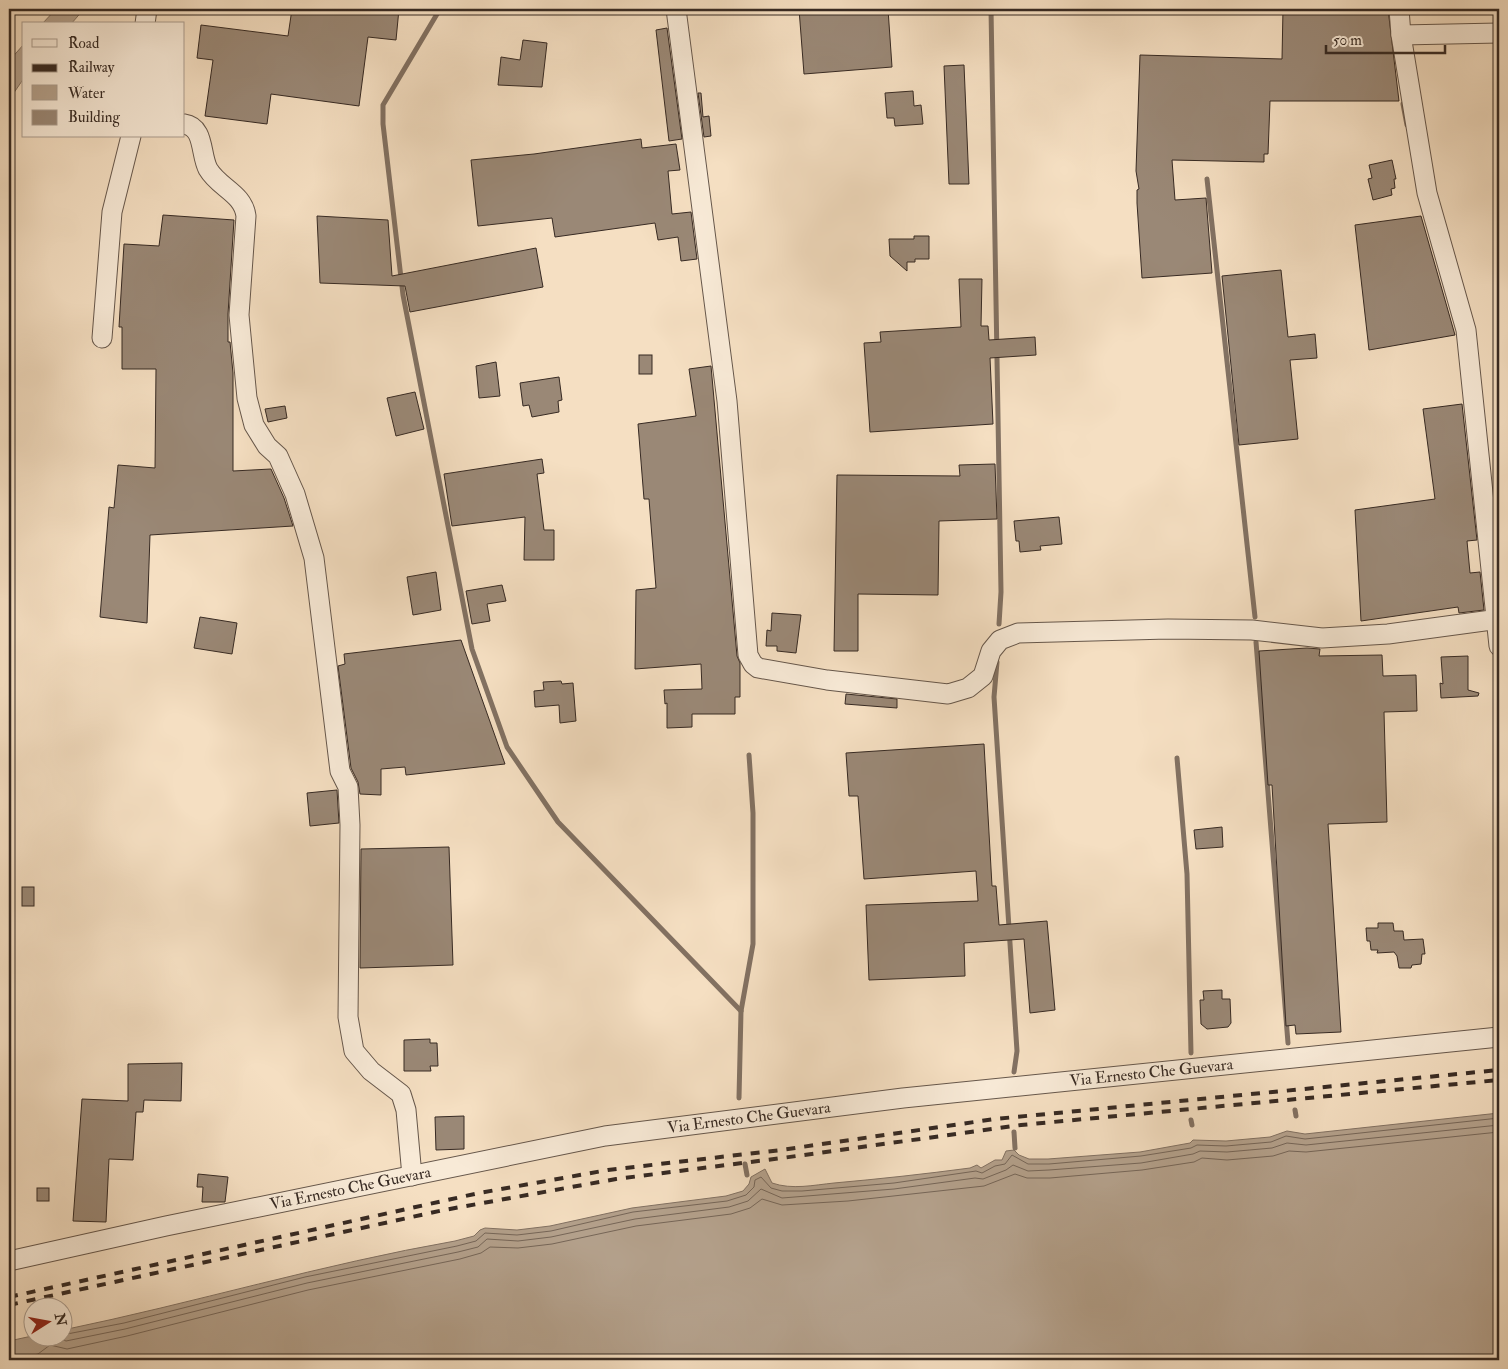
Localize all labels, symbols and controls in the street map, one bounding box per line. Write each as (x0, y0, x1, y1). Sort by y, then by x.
legend (22, 22, 185, 138)
scale bar (1326, 22, 1444, 54)
text: 50 m (1333, 31, 1362, 50)
text: Road (68, 34, 100, 53)
text: Railway (68, 58, 115, 77)
text: Water (67, 84, 105, 103)
text: Building (68, 108, 120, 127)
street label: Via Ernesto Che Guevara (1069, 1054, 1234, 1091)
street label: Via Ernesto Che Guevara (666, 1097, 832, 1138)
street label: Via Ernesto Che Guevara (268, 1162, 433, 1214)
north arrow (22, 1296, 72, 1346)
text: N (51, 1311, 70, 1328)

